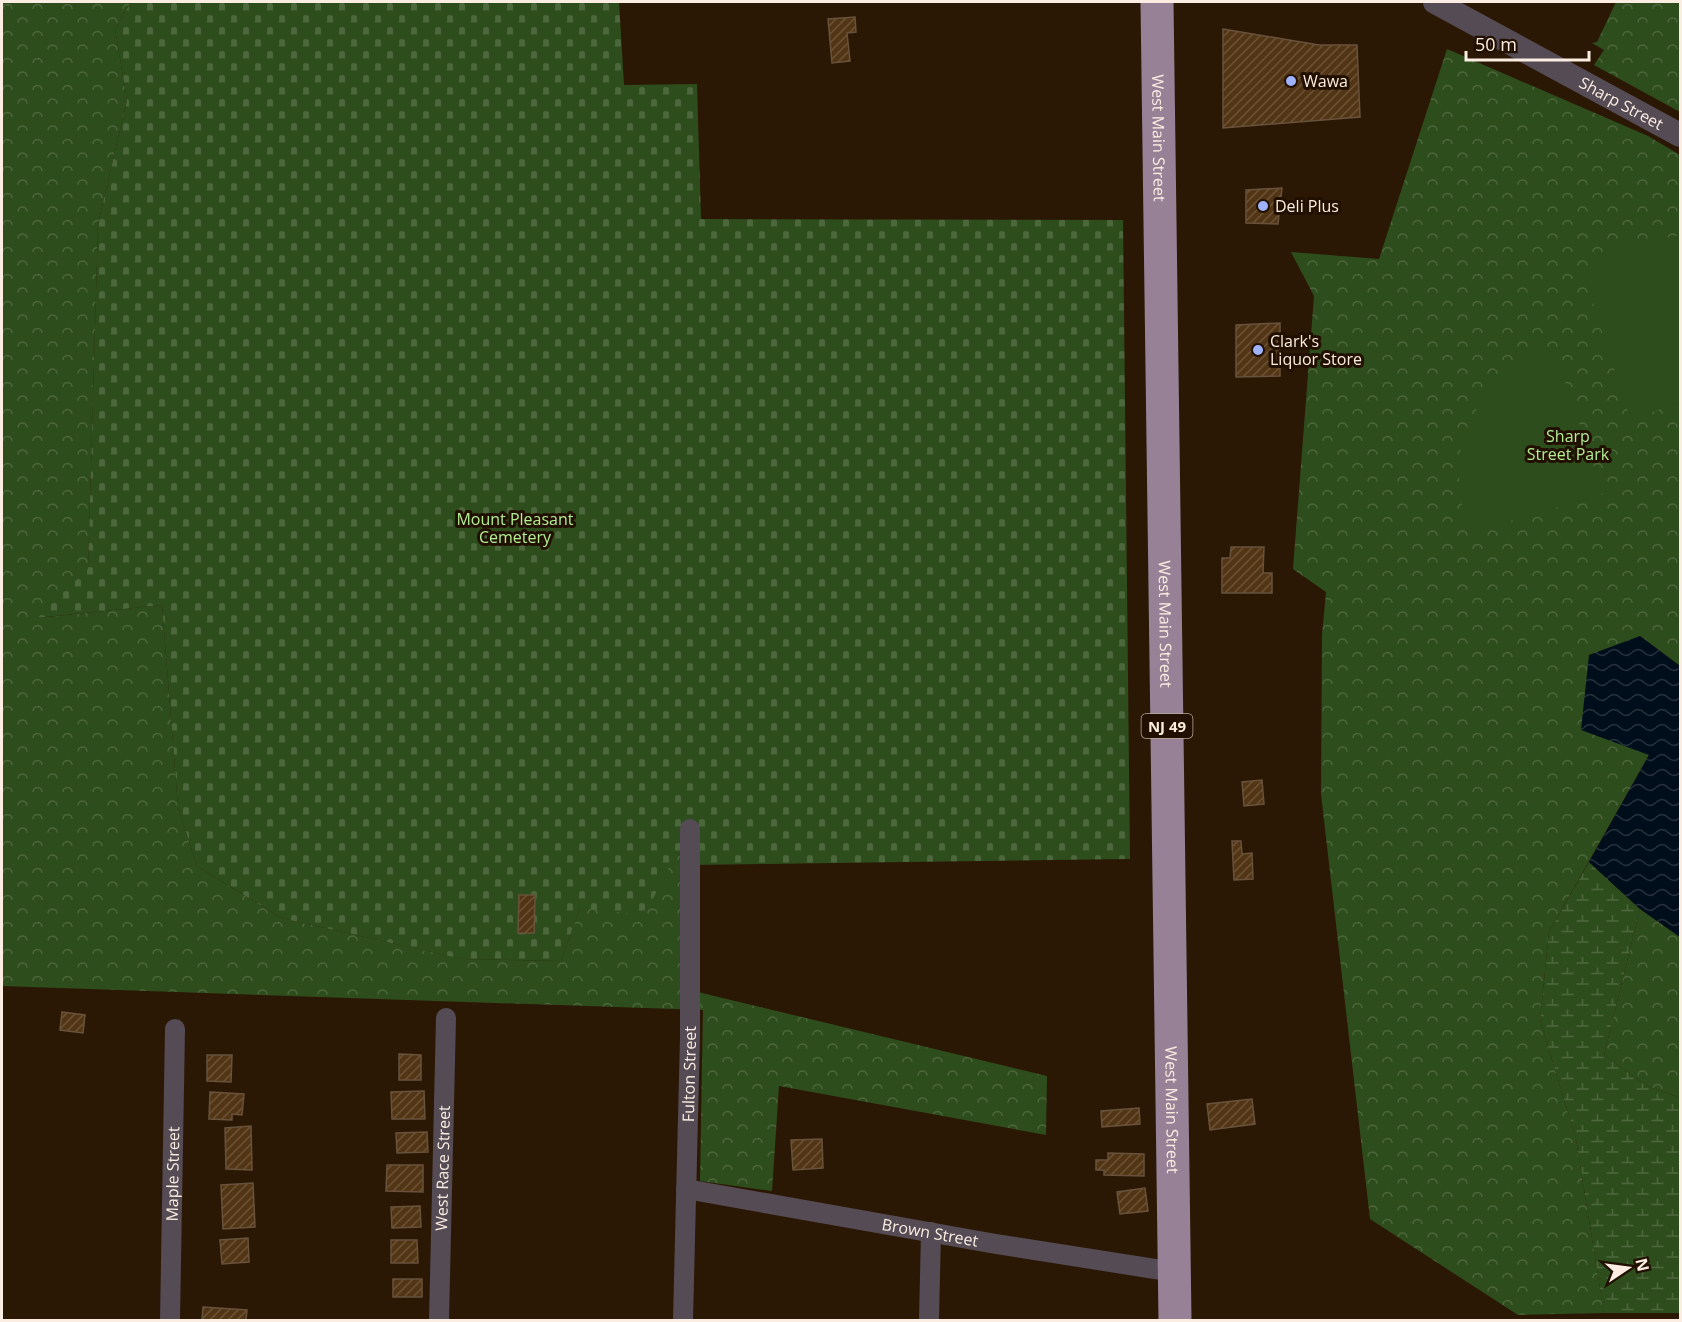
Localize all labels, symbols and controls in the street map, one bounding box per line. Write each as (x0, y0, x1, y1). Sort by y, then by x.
scale bar (1466, 24, 1589, 62)
text: 50 m (1475, 32, 1517, 56)
place label: Wawa (1303, 70, 1348, 92)
street label: Sharp Street (1575, 71, 1668, 135)
street label: West Main Street (1147, 74, 1171, 202)
marker: Wawa (1284, 74, 1298, 88)
place label: Deli Plus (1275, 195, 1339, 217)
marker: Deli Plus (1256, 199, 1270, 213)
place label: Clark's Liquor Store (1270, 330, 1362, 370)
marker: Clark's Liquor Store (1251, 343, 1265, 357)
park label: Sharp Street Park (1527, 425, 1610, 465)
park label: Mount Pleasant Cemetery (456, 508, 574, 548)
street label: West Main Street (1154, 560, 1177, 688)
road number: NJ 49 (1142, 714, 1192, 738)
street label: Fulton Street (677, 1026, 701, 1122)
street label: West Main Street (1160, 1046, 1184, 1174)
street label: West Race Street (430, 1105, 455, 1231)
street label: Maple Street (161, 1126, 184, 1222)
street label: Brown Street (880, 1213, 980, 1252)
north arrow (1598, 1238, 1658, 1298)
text: N (1630, 1256, 1655, 1273)

